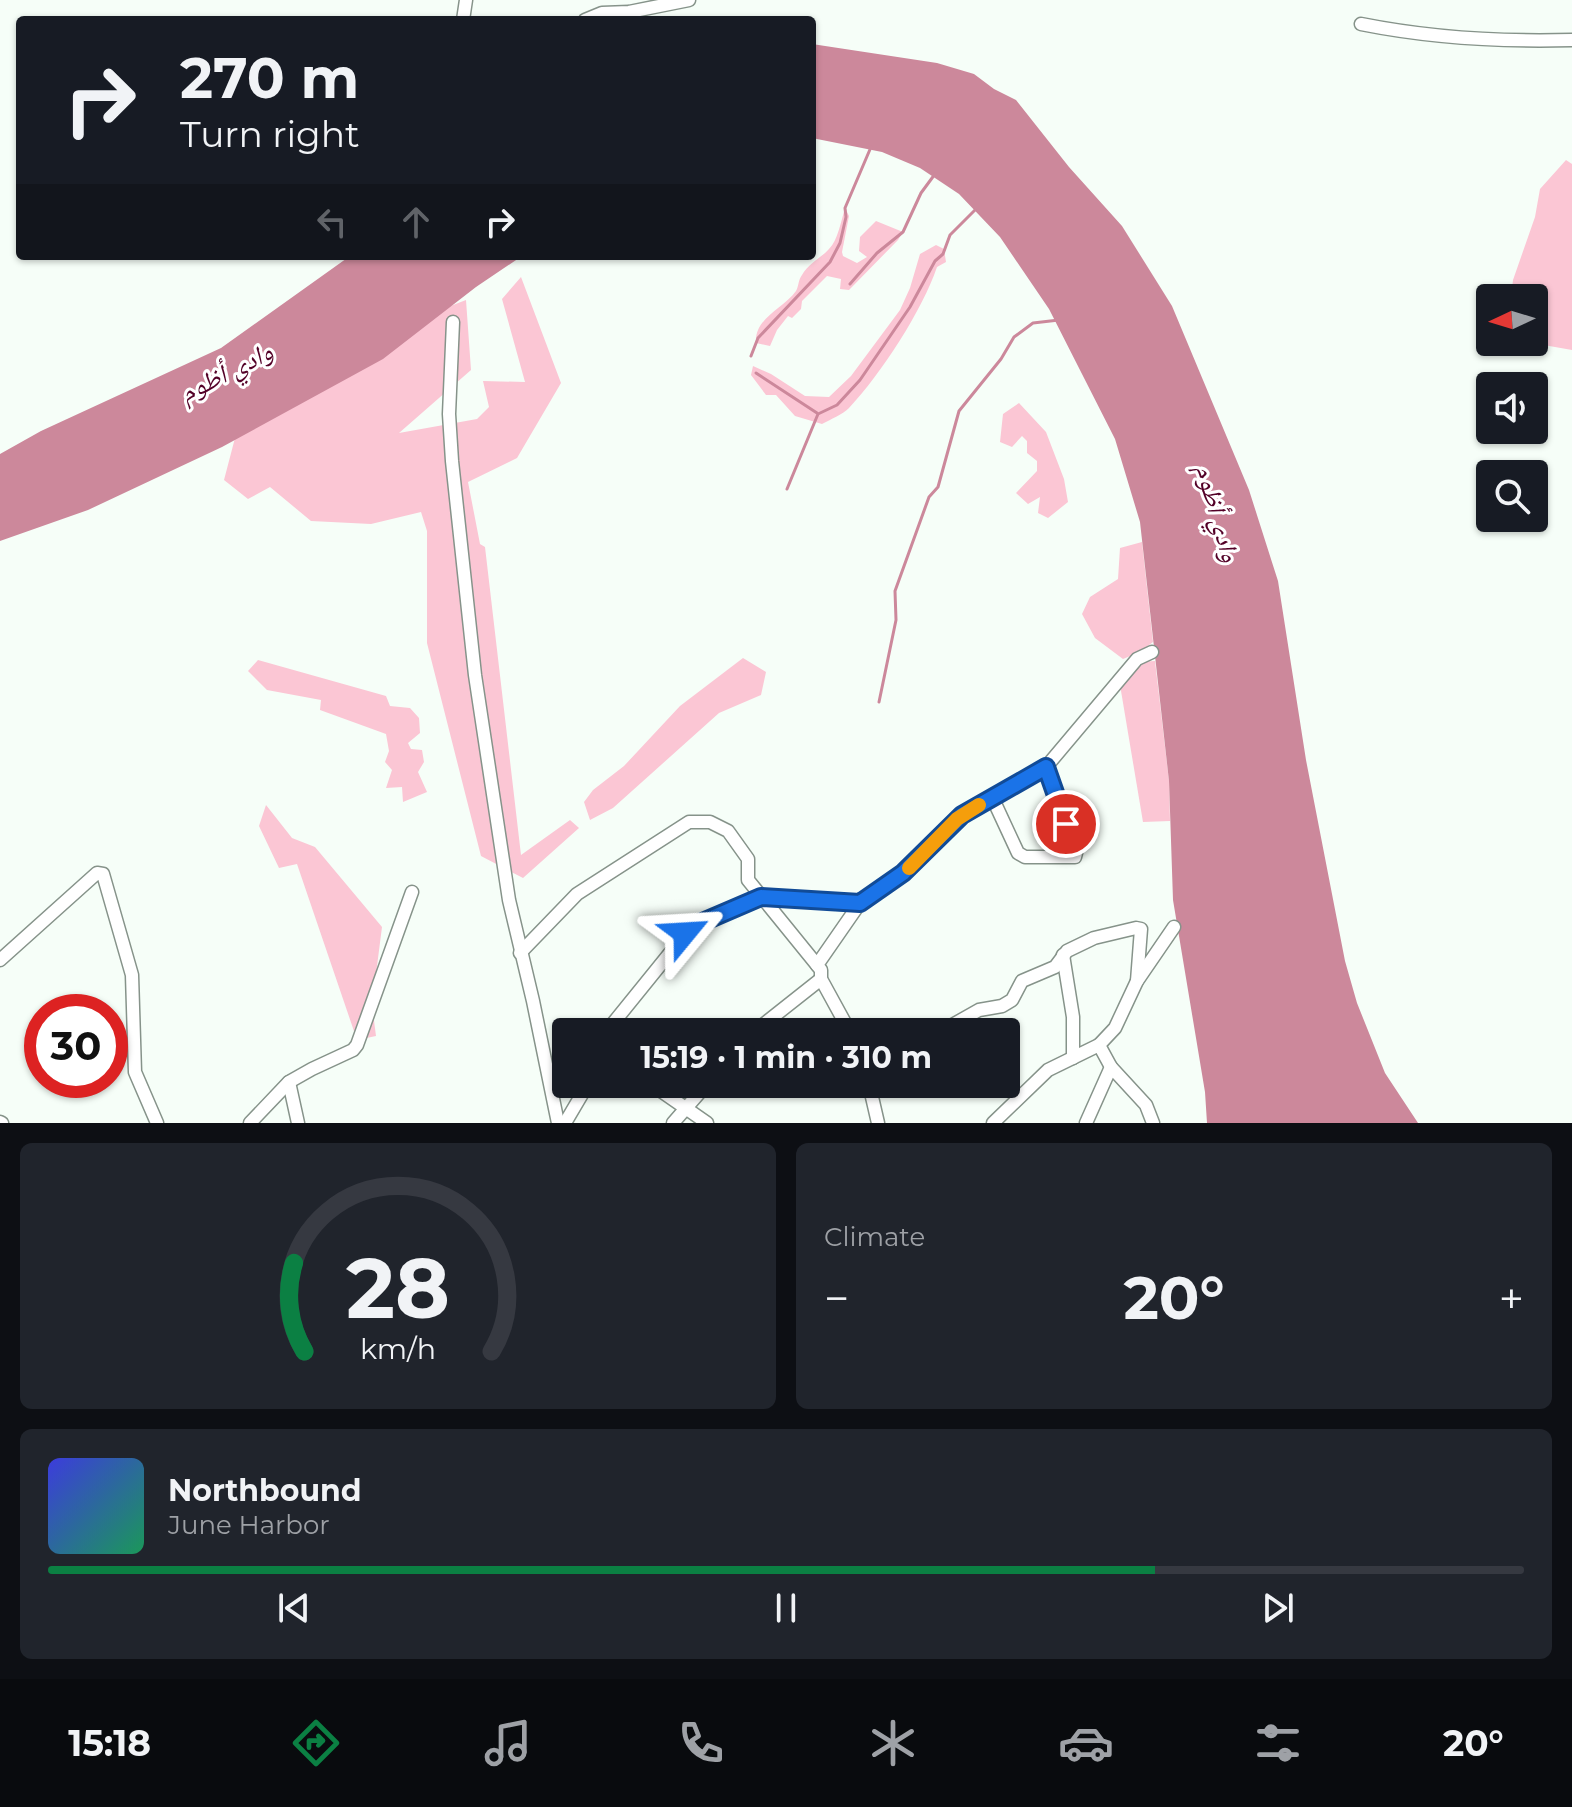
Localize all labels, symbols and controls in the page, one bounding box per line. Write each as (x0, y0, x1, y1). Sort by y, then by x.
text: 270 m (180, 44, 359, 112)
icon: right (48, 48, 152, 152)
text: Turn right (180, 112, 360, 156)
icon: left (310, 200, 354, 244)
icon: ahead (394, 200, 438, 244)
icon: right (478, 200, 522, 244)
north arrow (1476, 284, 1548, 356)
map controls (1476, 284, 1548, 532)
water label: وادي أظوم (174, 335, 280, 413)
button: sound (1476, 372, 1548, 444)
water label: وادي أظوم (1184, 460, 1247, 567)
button: search (1476, 460, 1548, 532)
pin (1032, 790, 1100, 858)
icon: arrive (1044, 802, 1088, 846)
position arrow (643, 891, 727, 975)
speed limit sign: 30 (24, 994, 128, 1098)
text: 15:19 · 1 min · 310 m (640, 1039, 932, 1076)
text: Climate (824, 1221, 925, 1253)
text: 28 (346, 1237, 450, 1339)
text: 20° (1123, 1261, 1225, 1334)
text: − (824, 1271, 849, 1325)
text: + (1499, 1271, 1524, 1325)
text: km/h (360, 1331, 436, 1366)
text: Northbound (168, 1472, 362, 1509)
text: June Harbor (168, 1509, 330, 1541)
icon: previous (272, 1586, 316, 1630)
icon: pause (764, 1586, 808, 1630)
icon: next (1256, 1586, 1300, 1630)
icon: directions (288, 1715, 344, 1771)
icon: music (480, 1715, 536, 1771)
icon: phone (673, 1715, 729, 1771)
icon: climate (865, 1715, 921, 1771)
icon: car (1058, 1715, 1114, 1771)
icon: filters (1250, 1715, 1306, 1771)
text: 15:18 (68, 1721, 151, 1765)
text: 20° (1443, 1721, 1504, 1765)

